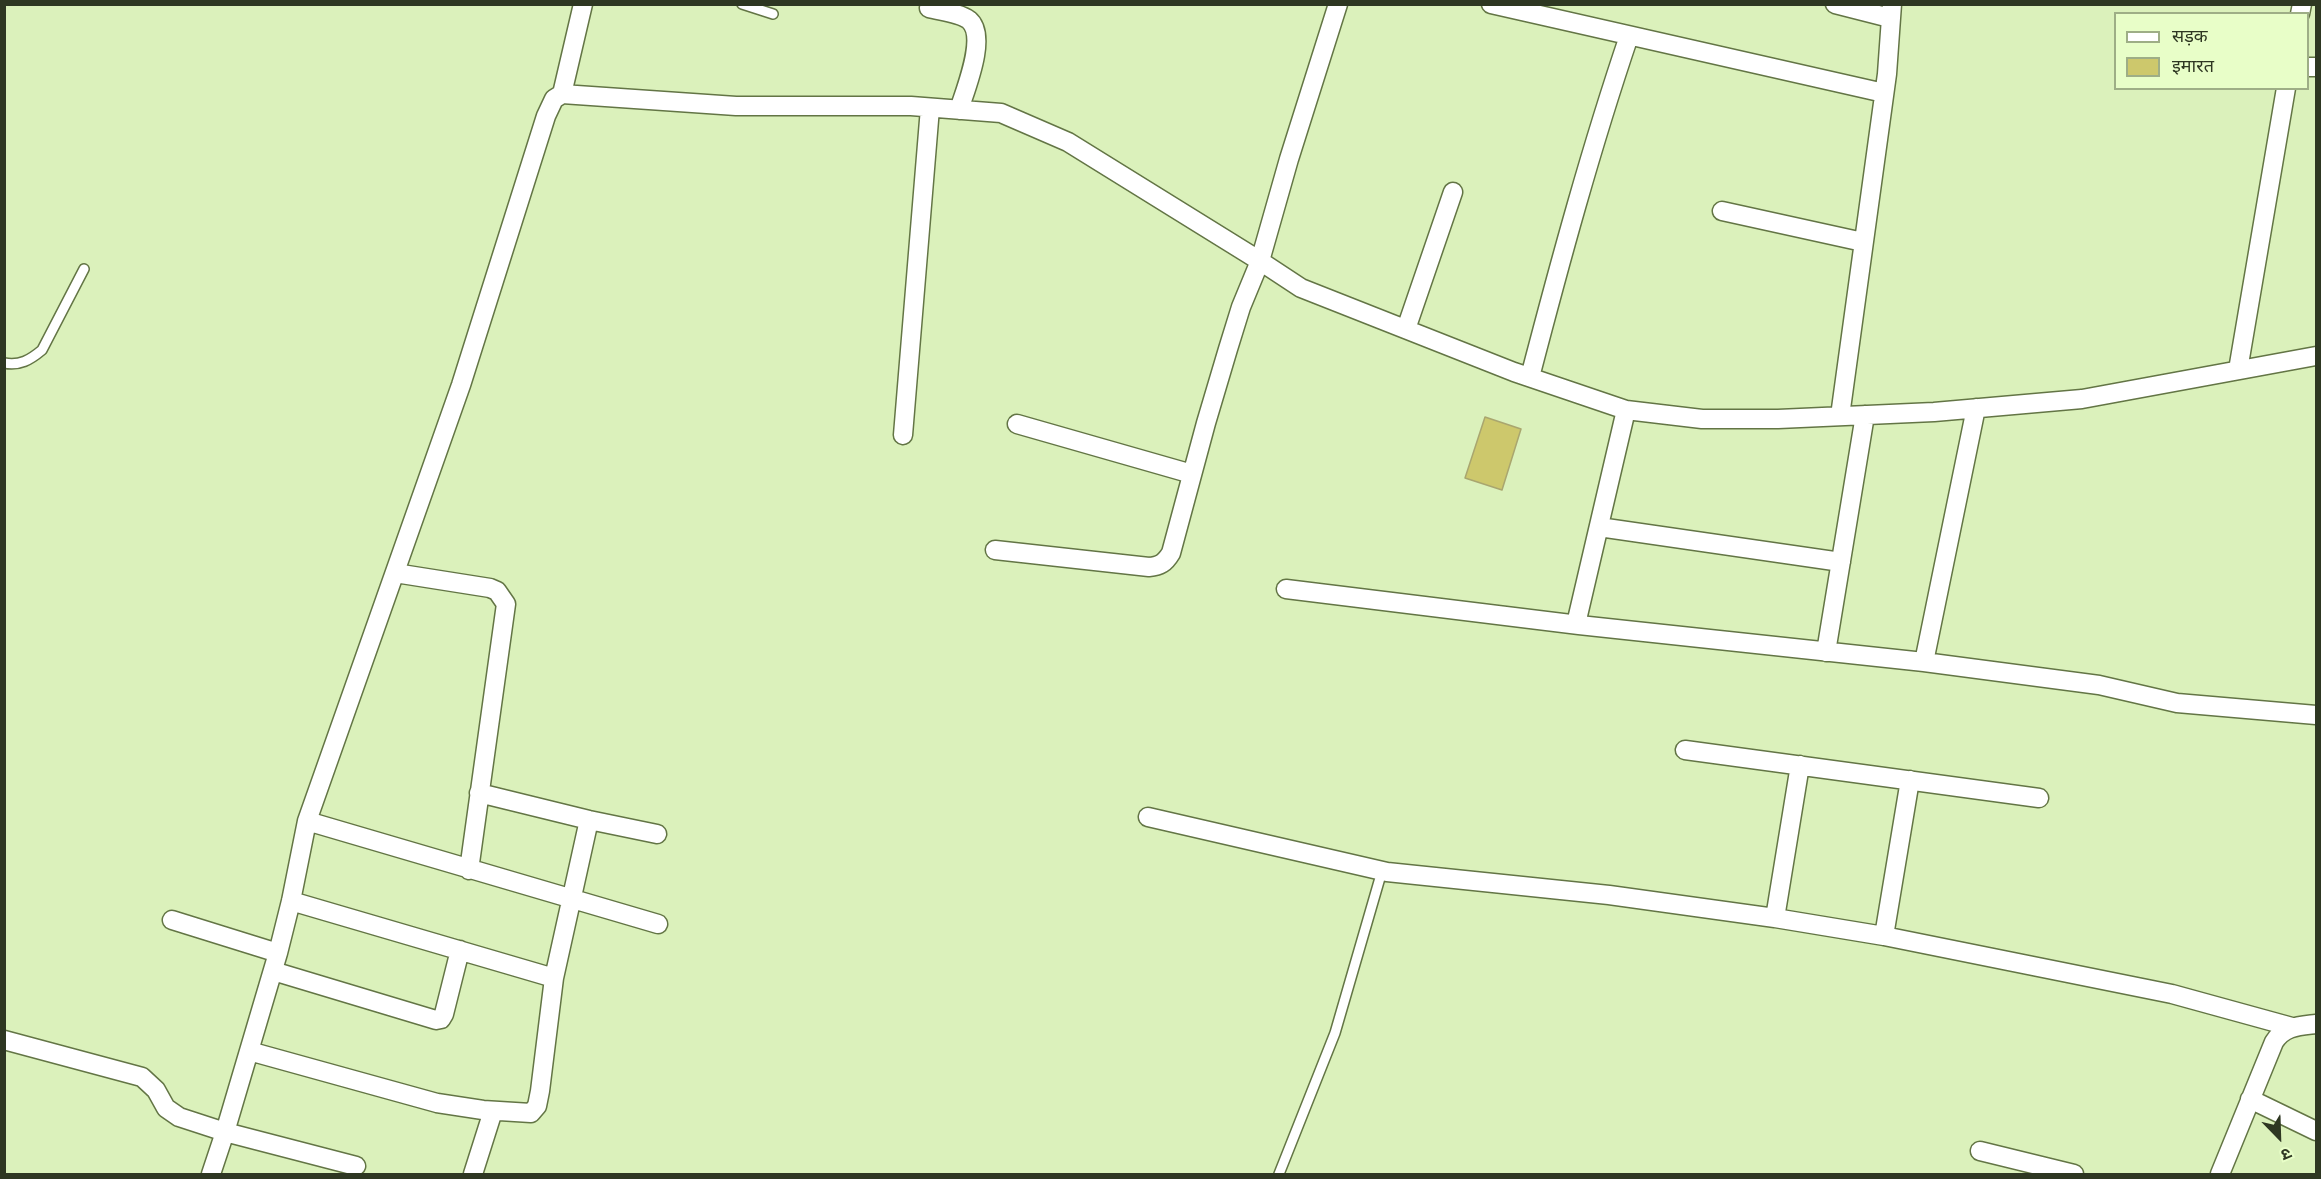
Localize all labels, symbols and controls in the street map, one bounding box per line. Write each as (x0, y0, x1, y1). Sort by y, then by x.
legend (2114, 12, 2309, 90)
text: सड़क (2172, 25, 2208, 47)
text: इमारत (2172, 55, 2214, 77)
north arrow (2249, 1107, 2309, 1167)
text: उ (2278, 1143, 2294, 1165)

